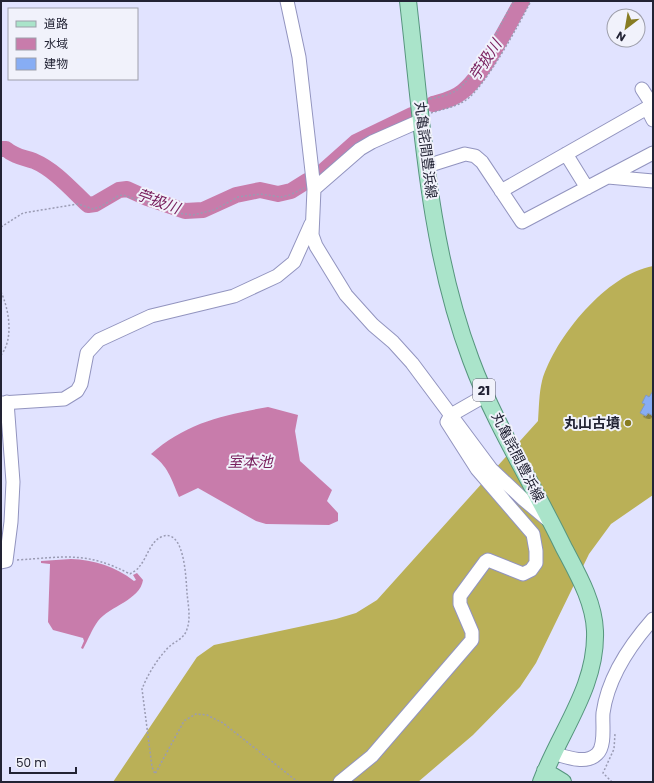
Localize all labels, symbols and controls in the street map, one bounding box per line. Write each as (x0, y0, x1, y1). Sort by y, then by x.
legend (8, 8, 138, 80)
north arrow (606, 8, 646, 48)
text: 道路 (44, 15, 68, 32)
text: N (613, 28, 629, 46)
water label: 苧扱川 (464, 34, 507, 85)
text: 水域 (44, 35, 68, 52)
text: 建物 (44, 55, 68, 72)
street label: 丸亀詫間豊浜線 (410, 100, 442, 200)
water label: 苧扱川 (133, 183, 185, 219)
road number: 21 (473, 379, 495, 401)
street label: 丸亀詫間豊浜線 (487, 409, 549, 505)
place label: 丸山古墳 (564, 413, 620, 433)
marker: 丸山古墳 (623, 418, 633, 428)
water label: 室本池 (227, 451, 274, 472)
scale bar (10, 749, 76, 775)
text: 50 m (16, 754, 47, 771)

